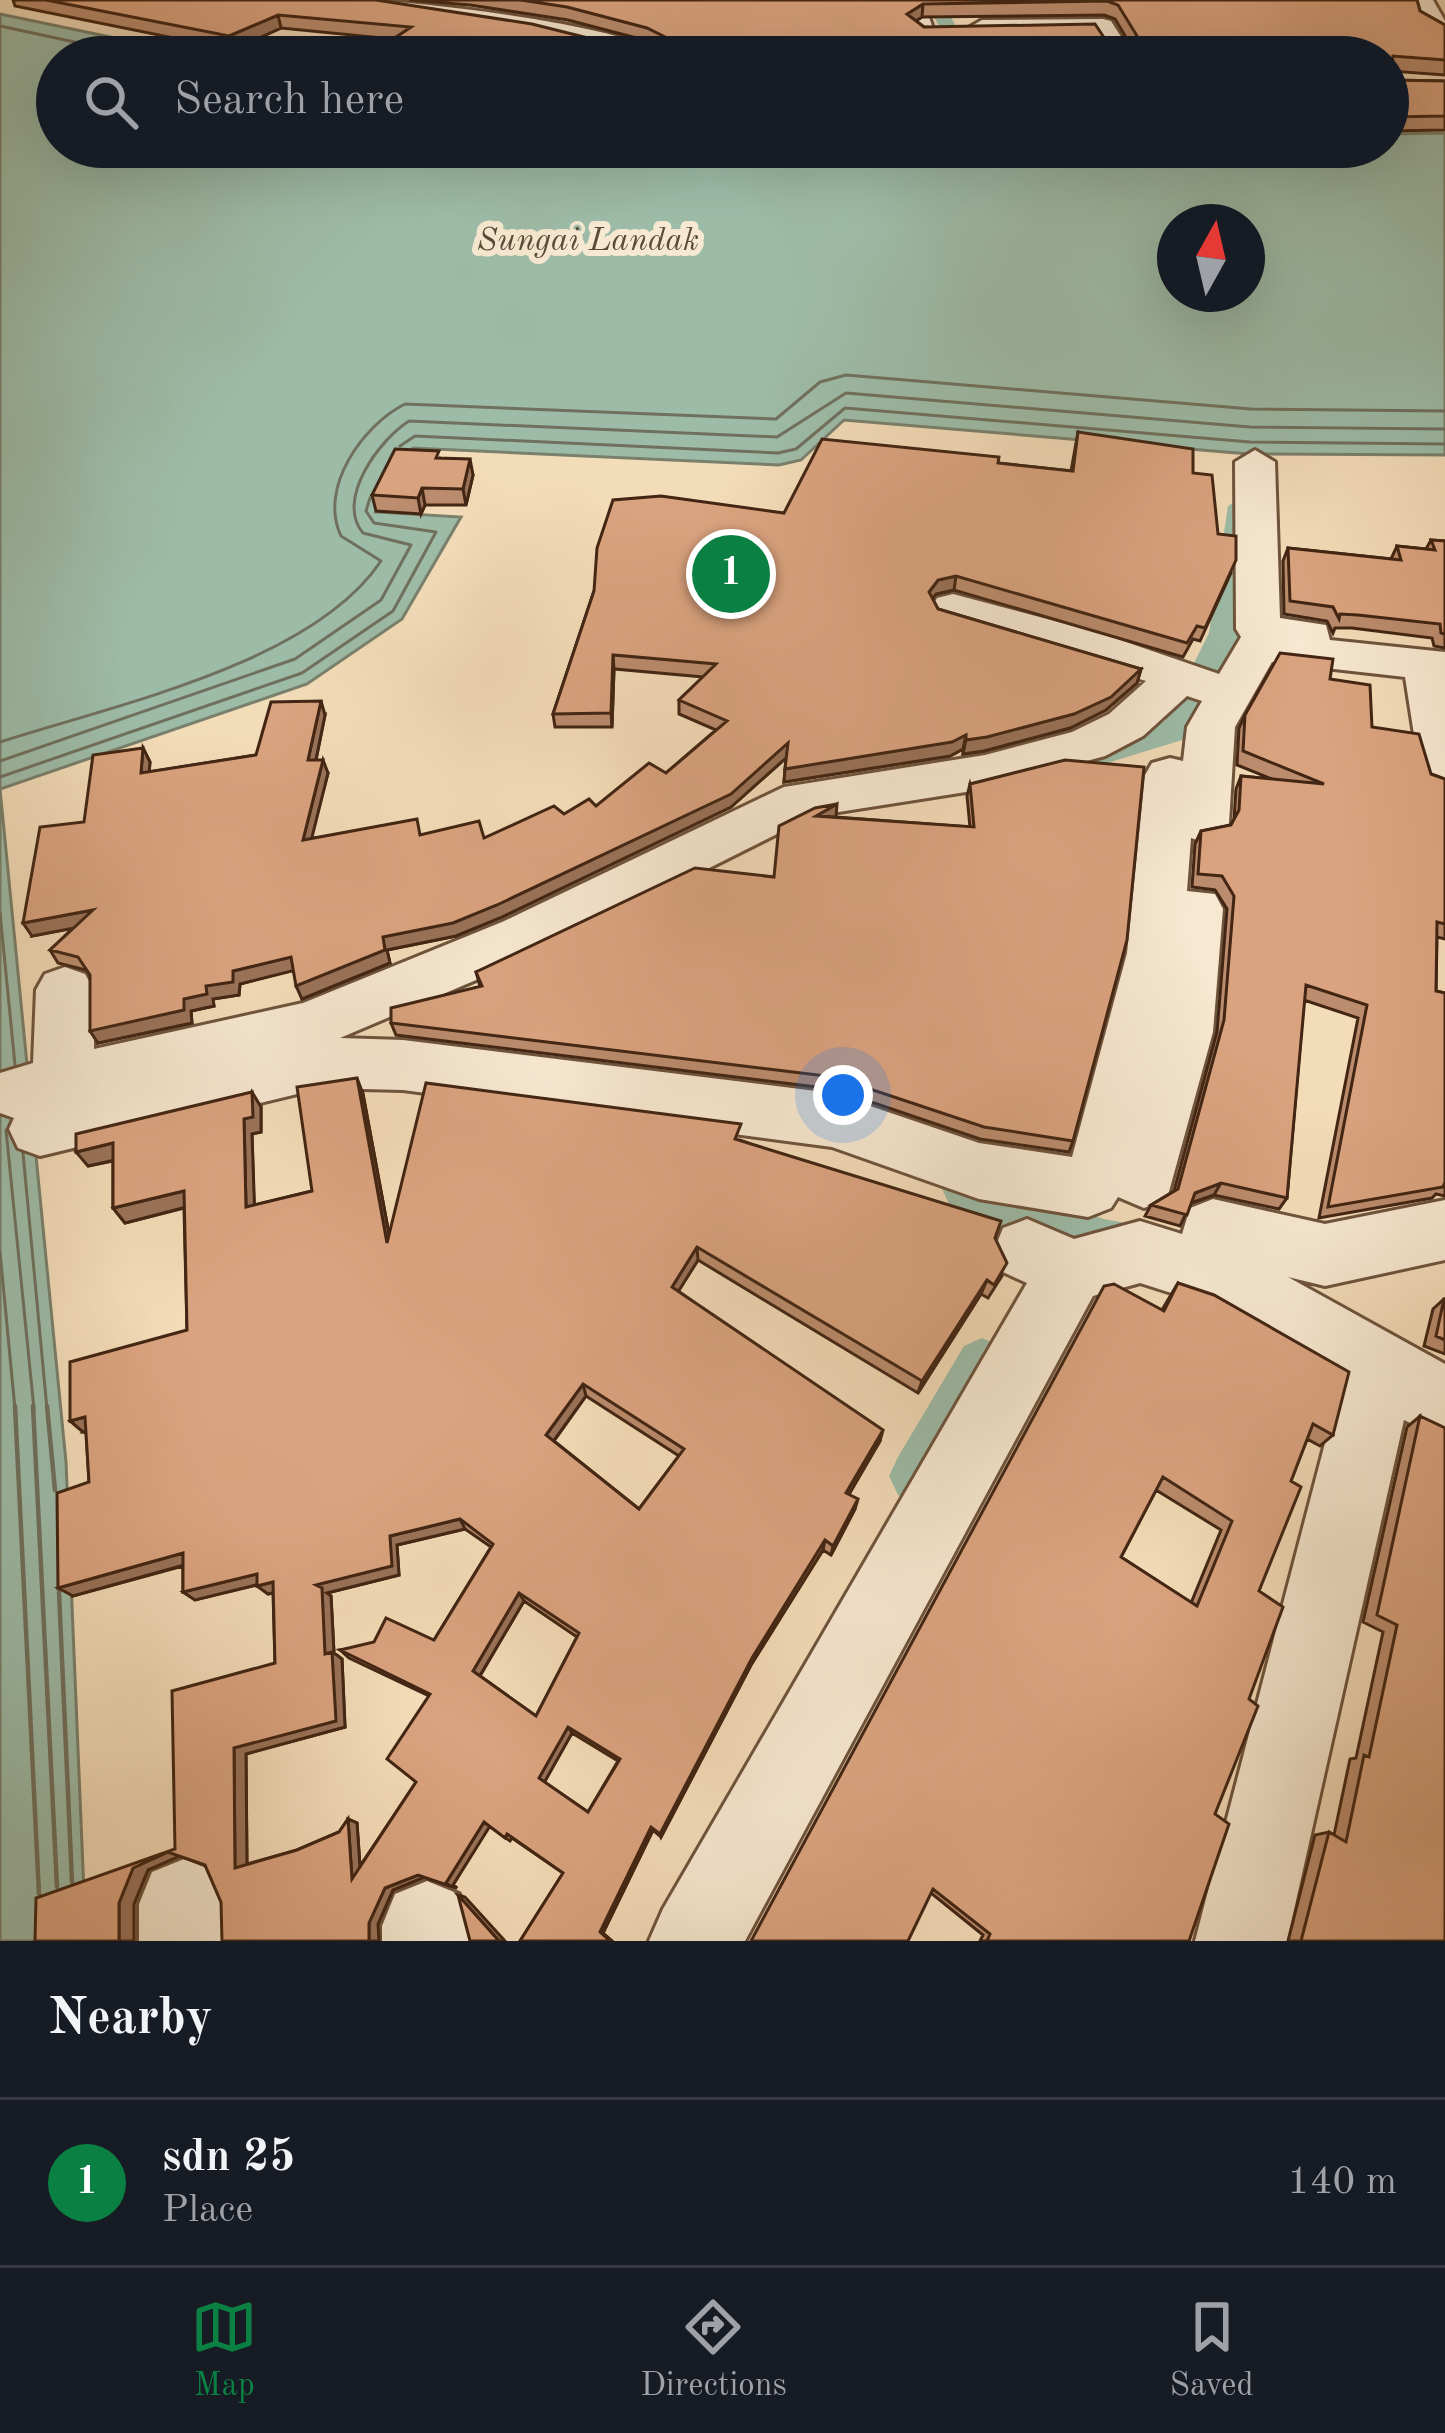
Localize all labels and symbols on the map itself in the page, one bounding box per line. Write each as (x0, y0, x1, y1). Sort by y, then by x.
north arrow (1157, 204, 1265, 312)
water label: Sungai Landak (477, 225, 699, 258)
pin: 1 (692, 529, 770, 619)
your location (813, 1065, 873, 1125)

